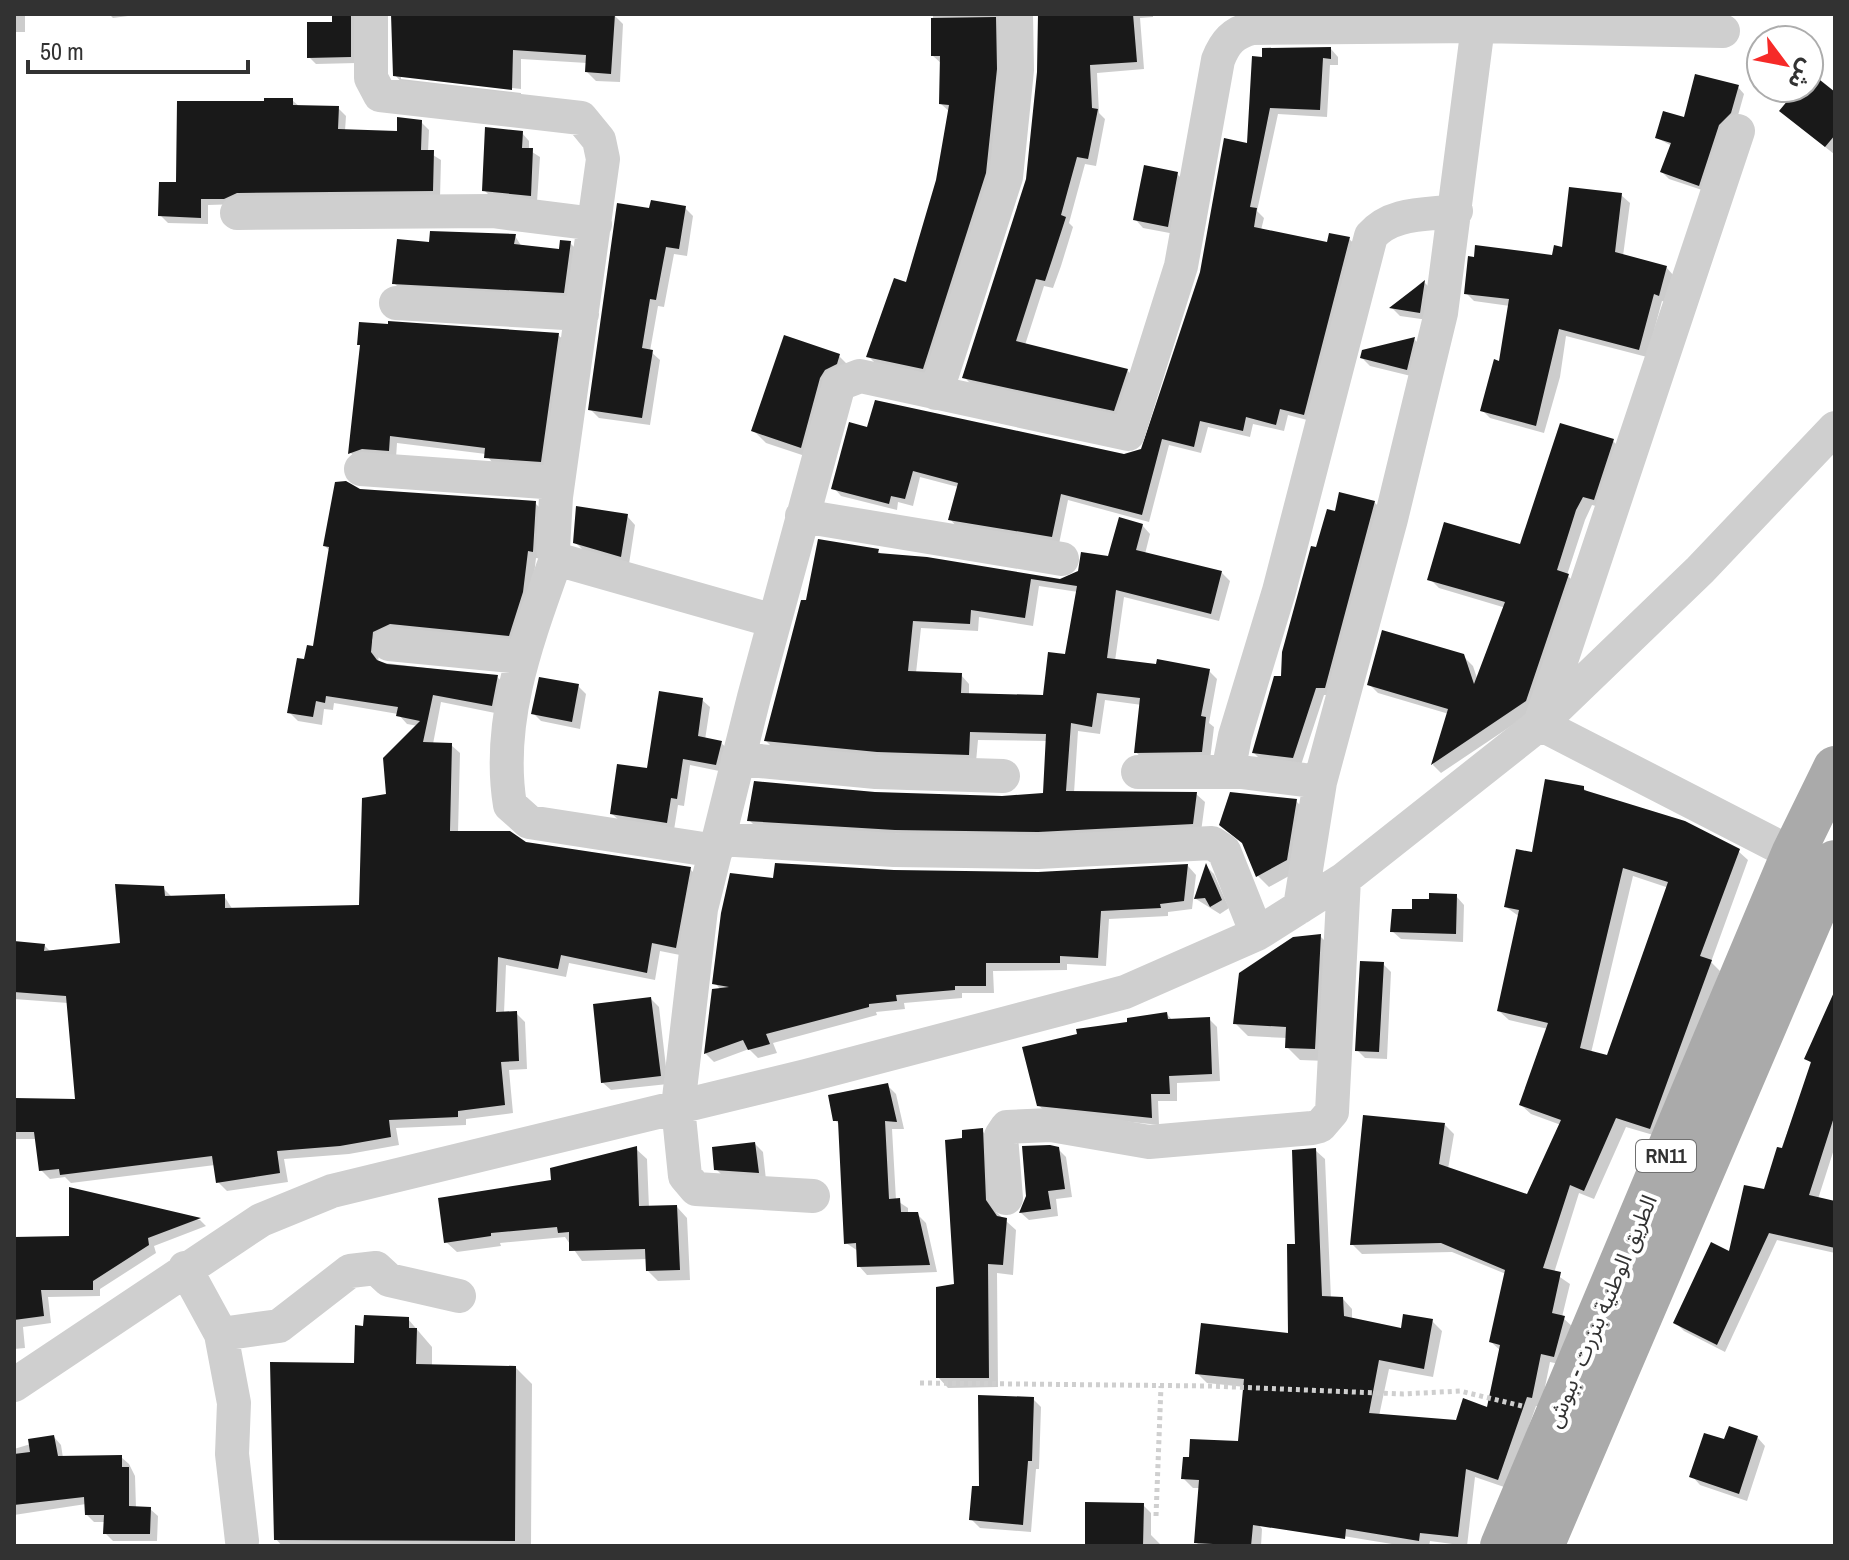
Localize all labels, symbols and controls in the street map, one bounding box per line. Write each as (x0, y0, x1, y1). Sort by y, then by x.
scale bar (28, 24, 248, 74)
north arrow (1745, 24, 1825, 104)
text: 50 m (40, 35, 84, 67)
text: ش (1781, 54, 1823, 95)
road number: RN11 (1636, 1140, 1696, 1172)
street label: الطريق الوطنية بنزرت - ببوش (1538, 1190, 1664, 1432)

